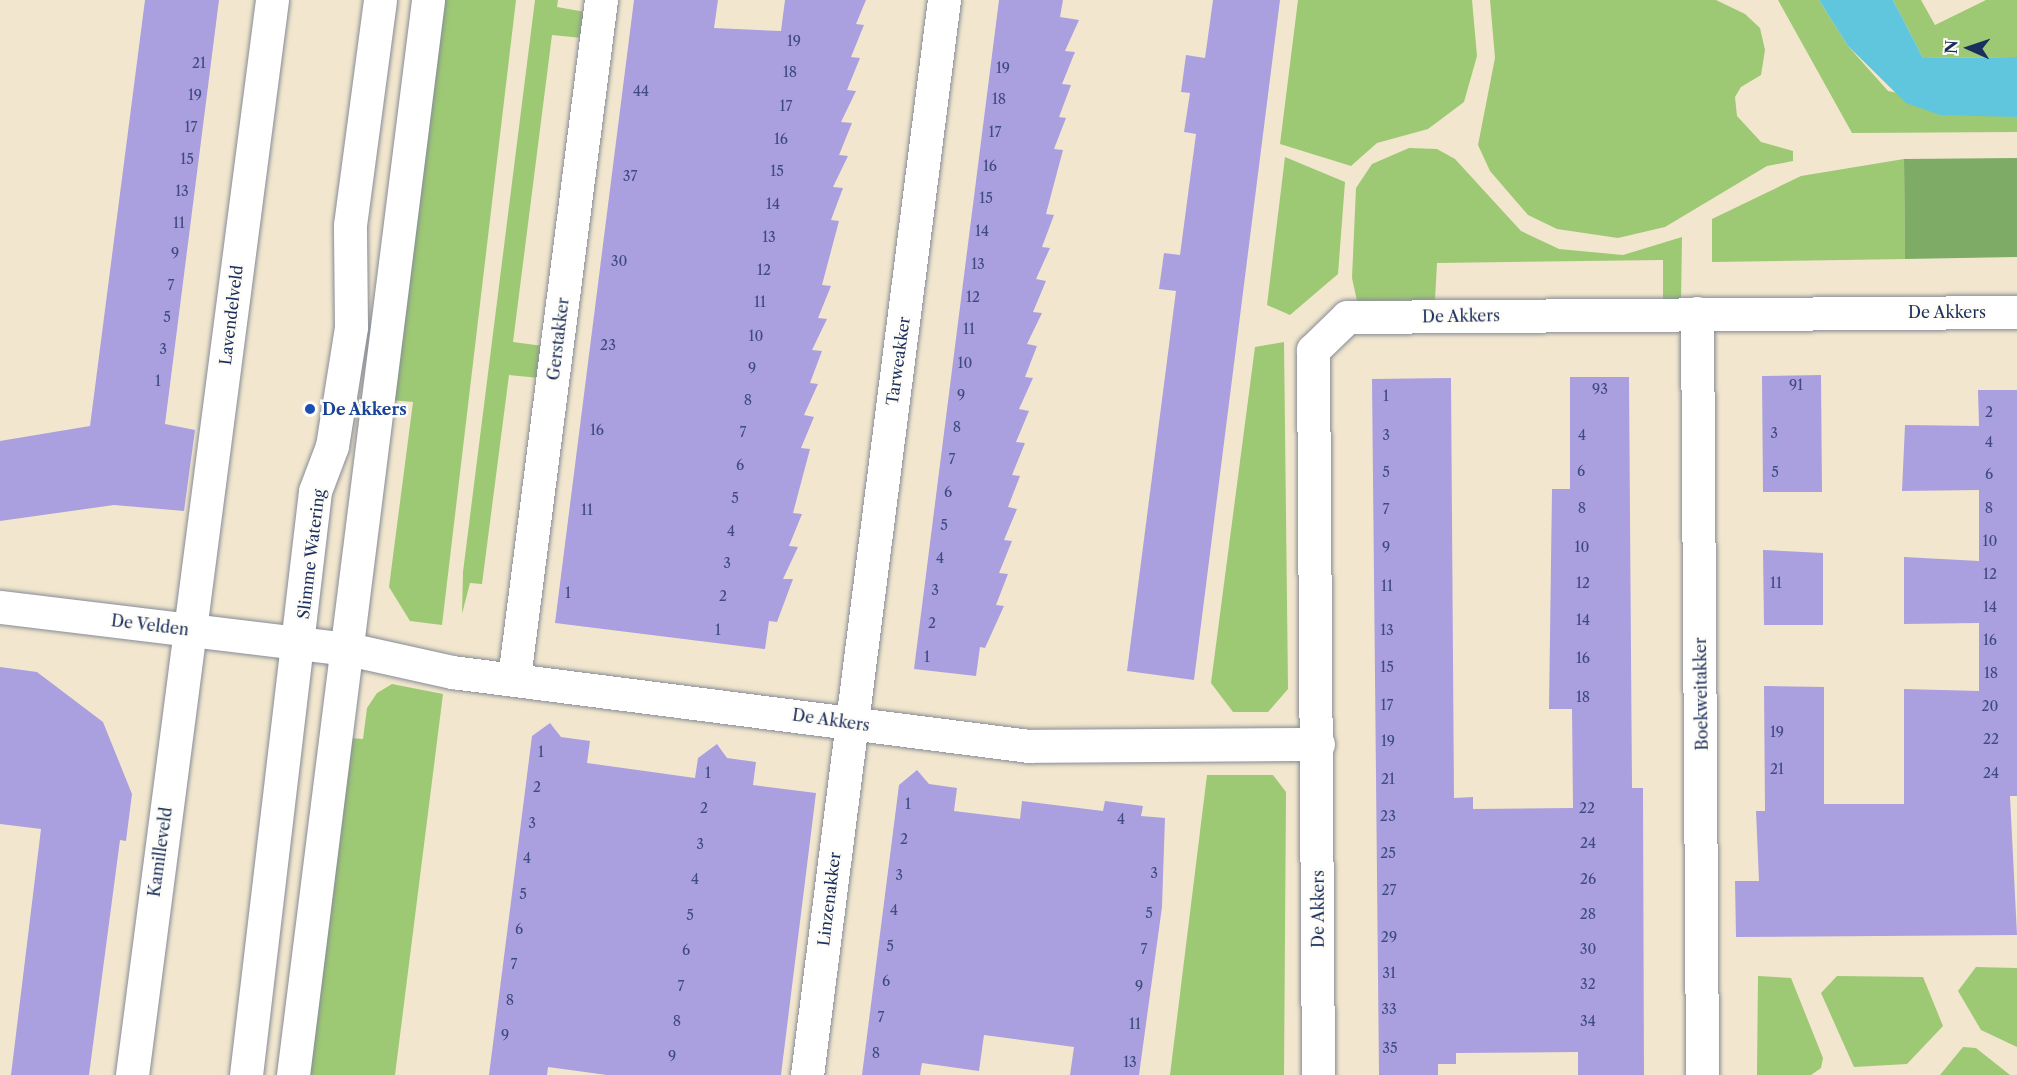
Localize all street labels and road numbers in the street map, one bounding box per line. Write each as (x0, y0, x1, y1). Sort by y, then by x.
street label: Lavendelveld (215, 264, 247, 366)
street label: Gerstakker (543, 297, 573, 381)
street label: De Akkers (1908, 302, 1986, 322)
street label: De Akkers (1422, 306, 1500, 326)
street label: Tarweakker (882, 315, 914, 407)
street label: Slimme Watering (293, 488, 329, 620)
street label: De Velden (110, 611, 190, 639)
street label: Boekweitakker (1690, 637, 1712, 751)
street label: De Akkers (791, 705, 871, 735)
street label: Kamilleveld (144, 806, 176, 898)
street label: Linzenakker (814, 851, 844, 947)
street label: De Akkers (1308, 870, 1328, 948)

